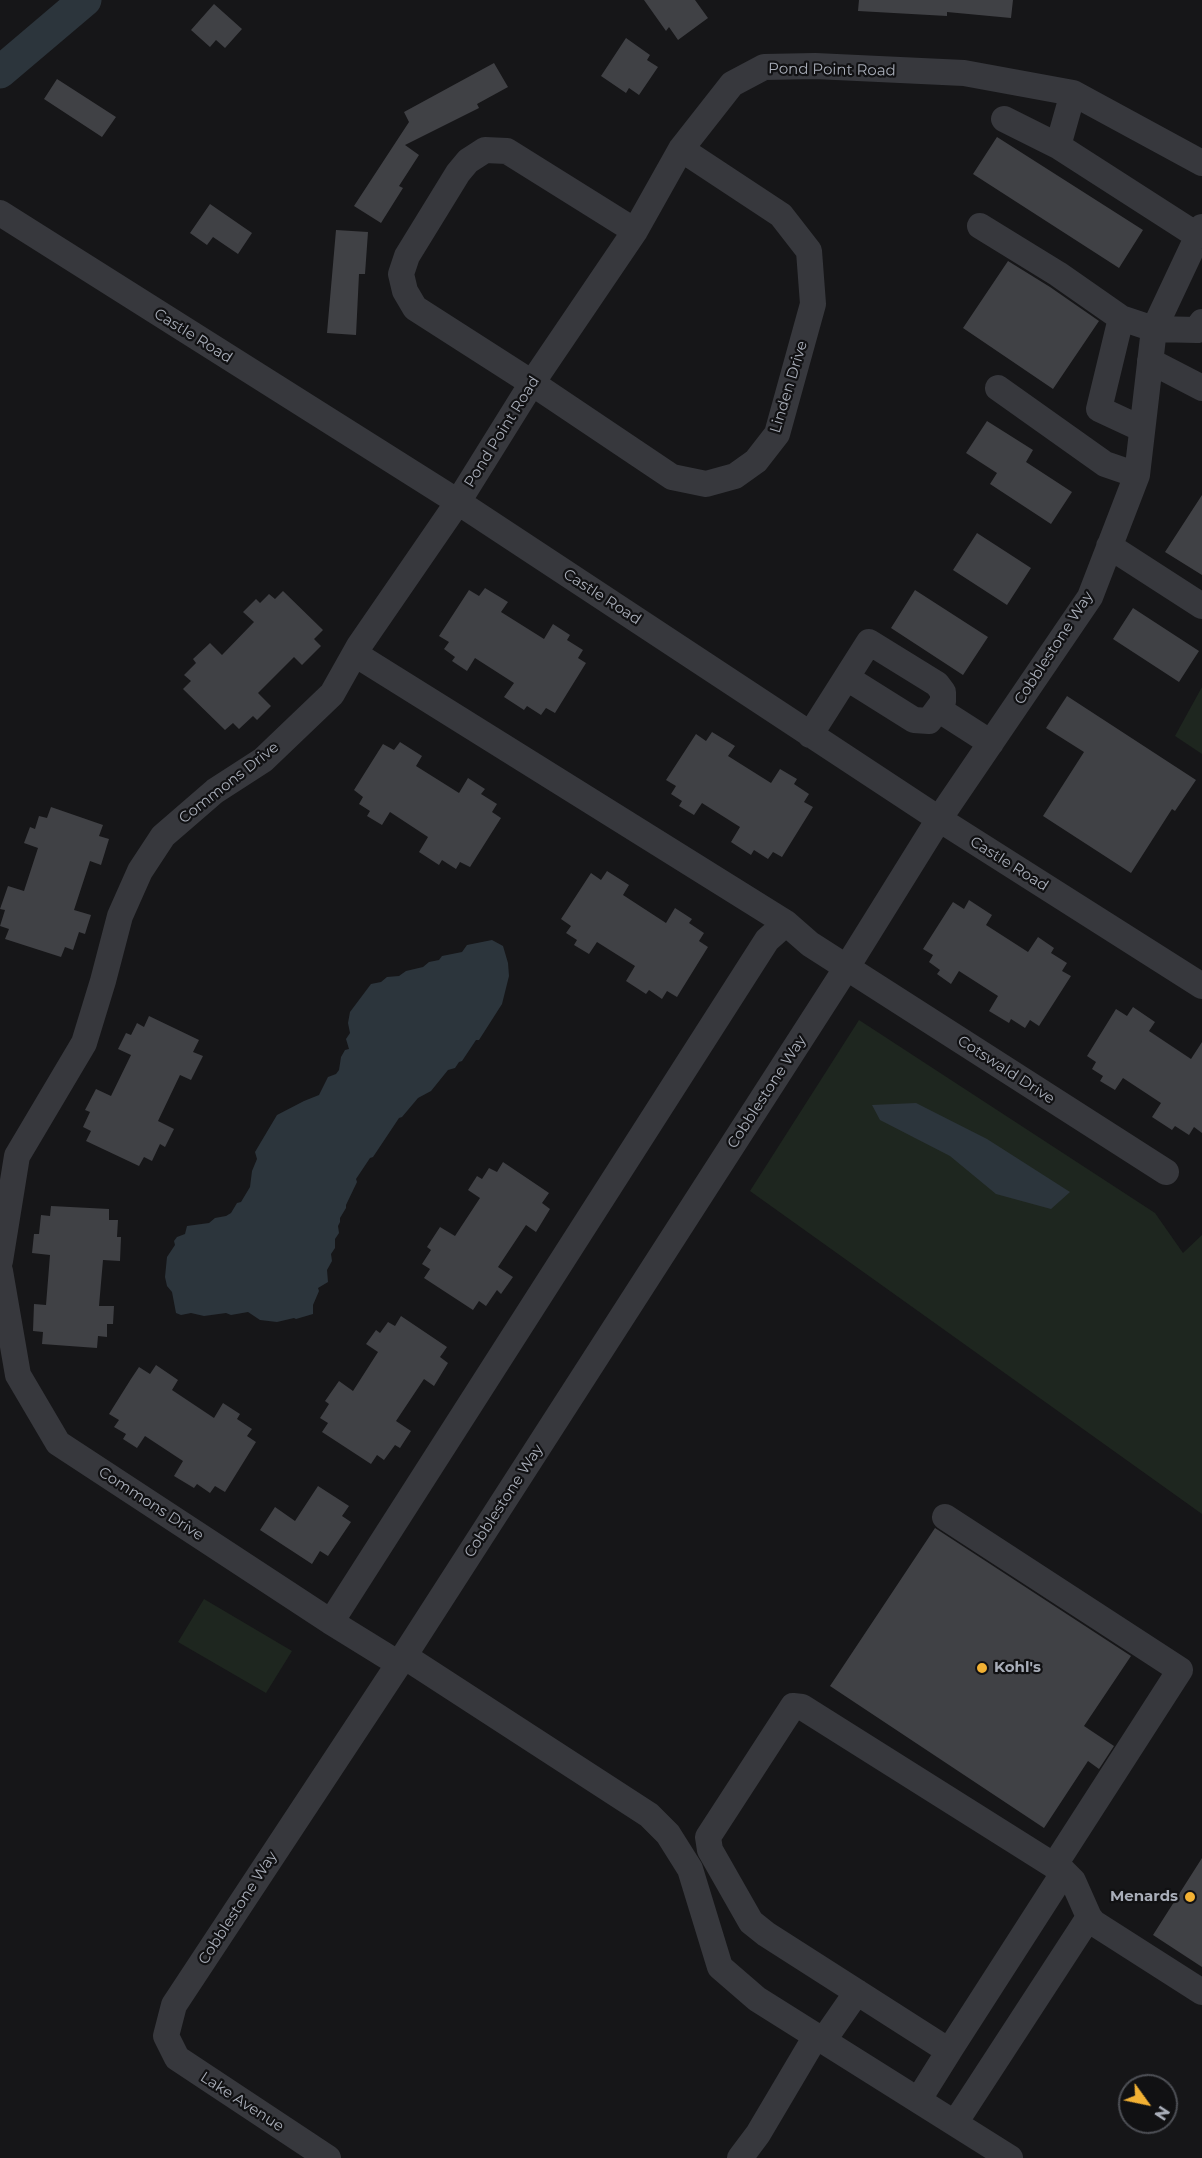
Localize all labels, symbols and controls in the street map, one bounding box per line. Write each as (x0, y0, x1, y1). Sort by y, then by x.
street label: Pond Point Road (768, 60, 896, 80)
street label: Castle Road (150, 305, 236, 367)
street label: Linden Drive (766, 339, 812, 435)
street label: Pond Point Road (461, 373, 543, 491)
street label: Castle Road (560, 565, 644, 629)
street label: Cobblestone Way (1011, 588, 1097, 708)
street label: Commons Drive (176, 738, 282, 828)
street label: Castle Road (966, 833, 1052, 895)
street label: Cobblestone Way (724, 1032, 810, 1152)
street label: Cotswald Drive (954, 1032, 1058, 1108)
street label: Cobblestone Way (461, 1441, 547, 1561)
street label: Commons Drive (95, 1463, 207, 1545)
place label: Kohl's (994, 1659, 1041, 1677)
marker: Kohl's (975, 1661, 989, 1675)
street label: Cobblestone Way (195, 1848, 281, 1968)
place label: Menards (1110, 1888, 1178, 1906)
marker: Menards (1183, 1890, 1197, 1904)
street label: Lake Avenue (197, 2068, 287, 2136)
north arrow (1118, 2074, 1178, 2134)
text: N (1150, 2102, 1173, 2124)

